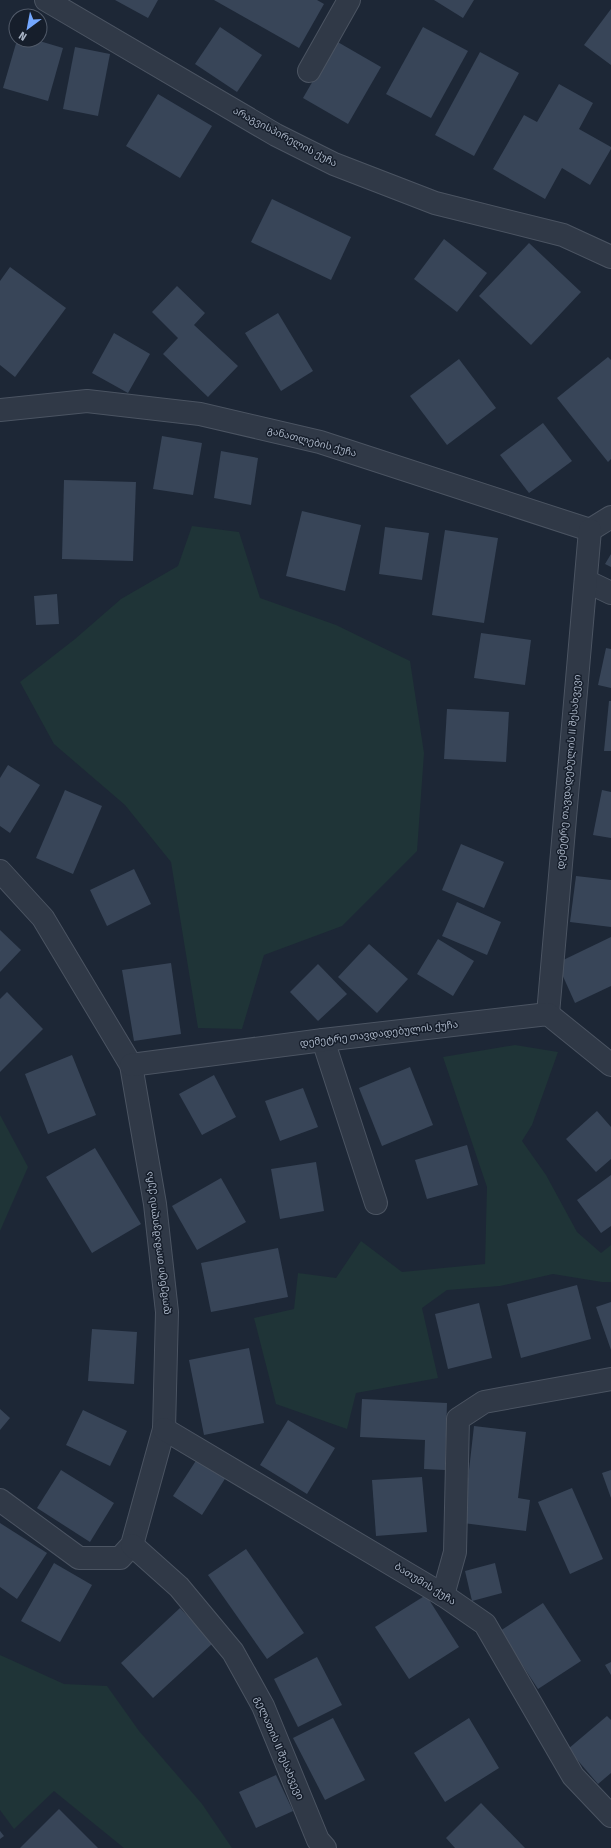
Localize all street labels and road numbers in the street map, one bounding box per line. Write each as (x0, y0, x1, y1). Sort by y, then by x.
street label: არაგვისპირელის ქუჩა (231, 104, 339, 170)
street label: განათლების ქუჩა (266, 424, 358, 460)
street label: დემეტრე თავდადებულის II შესახვევი (554, 674, 584, 870)
street label: დემეტრე თავდადებულის ქუჩა (299, 1018, 459, 1050)
street label: დომენტი თომაშვილის ქუჩა (143, 1171, 173, 1315)
street label: ბათუმის ქუჩა (392, 1560, 458, 1608)
street label: გელათის II შესახვევი (252, 1695, 306, 1802)

